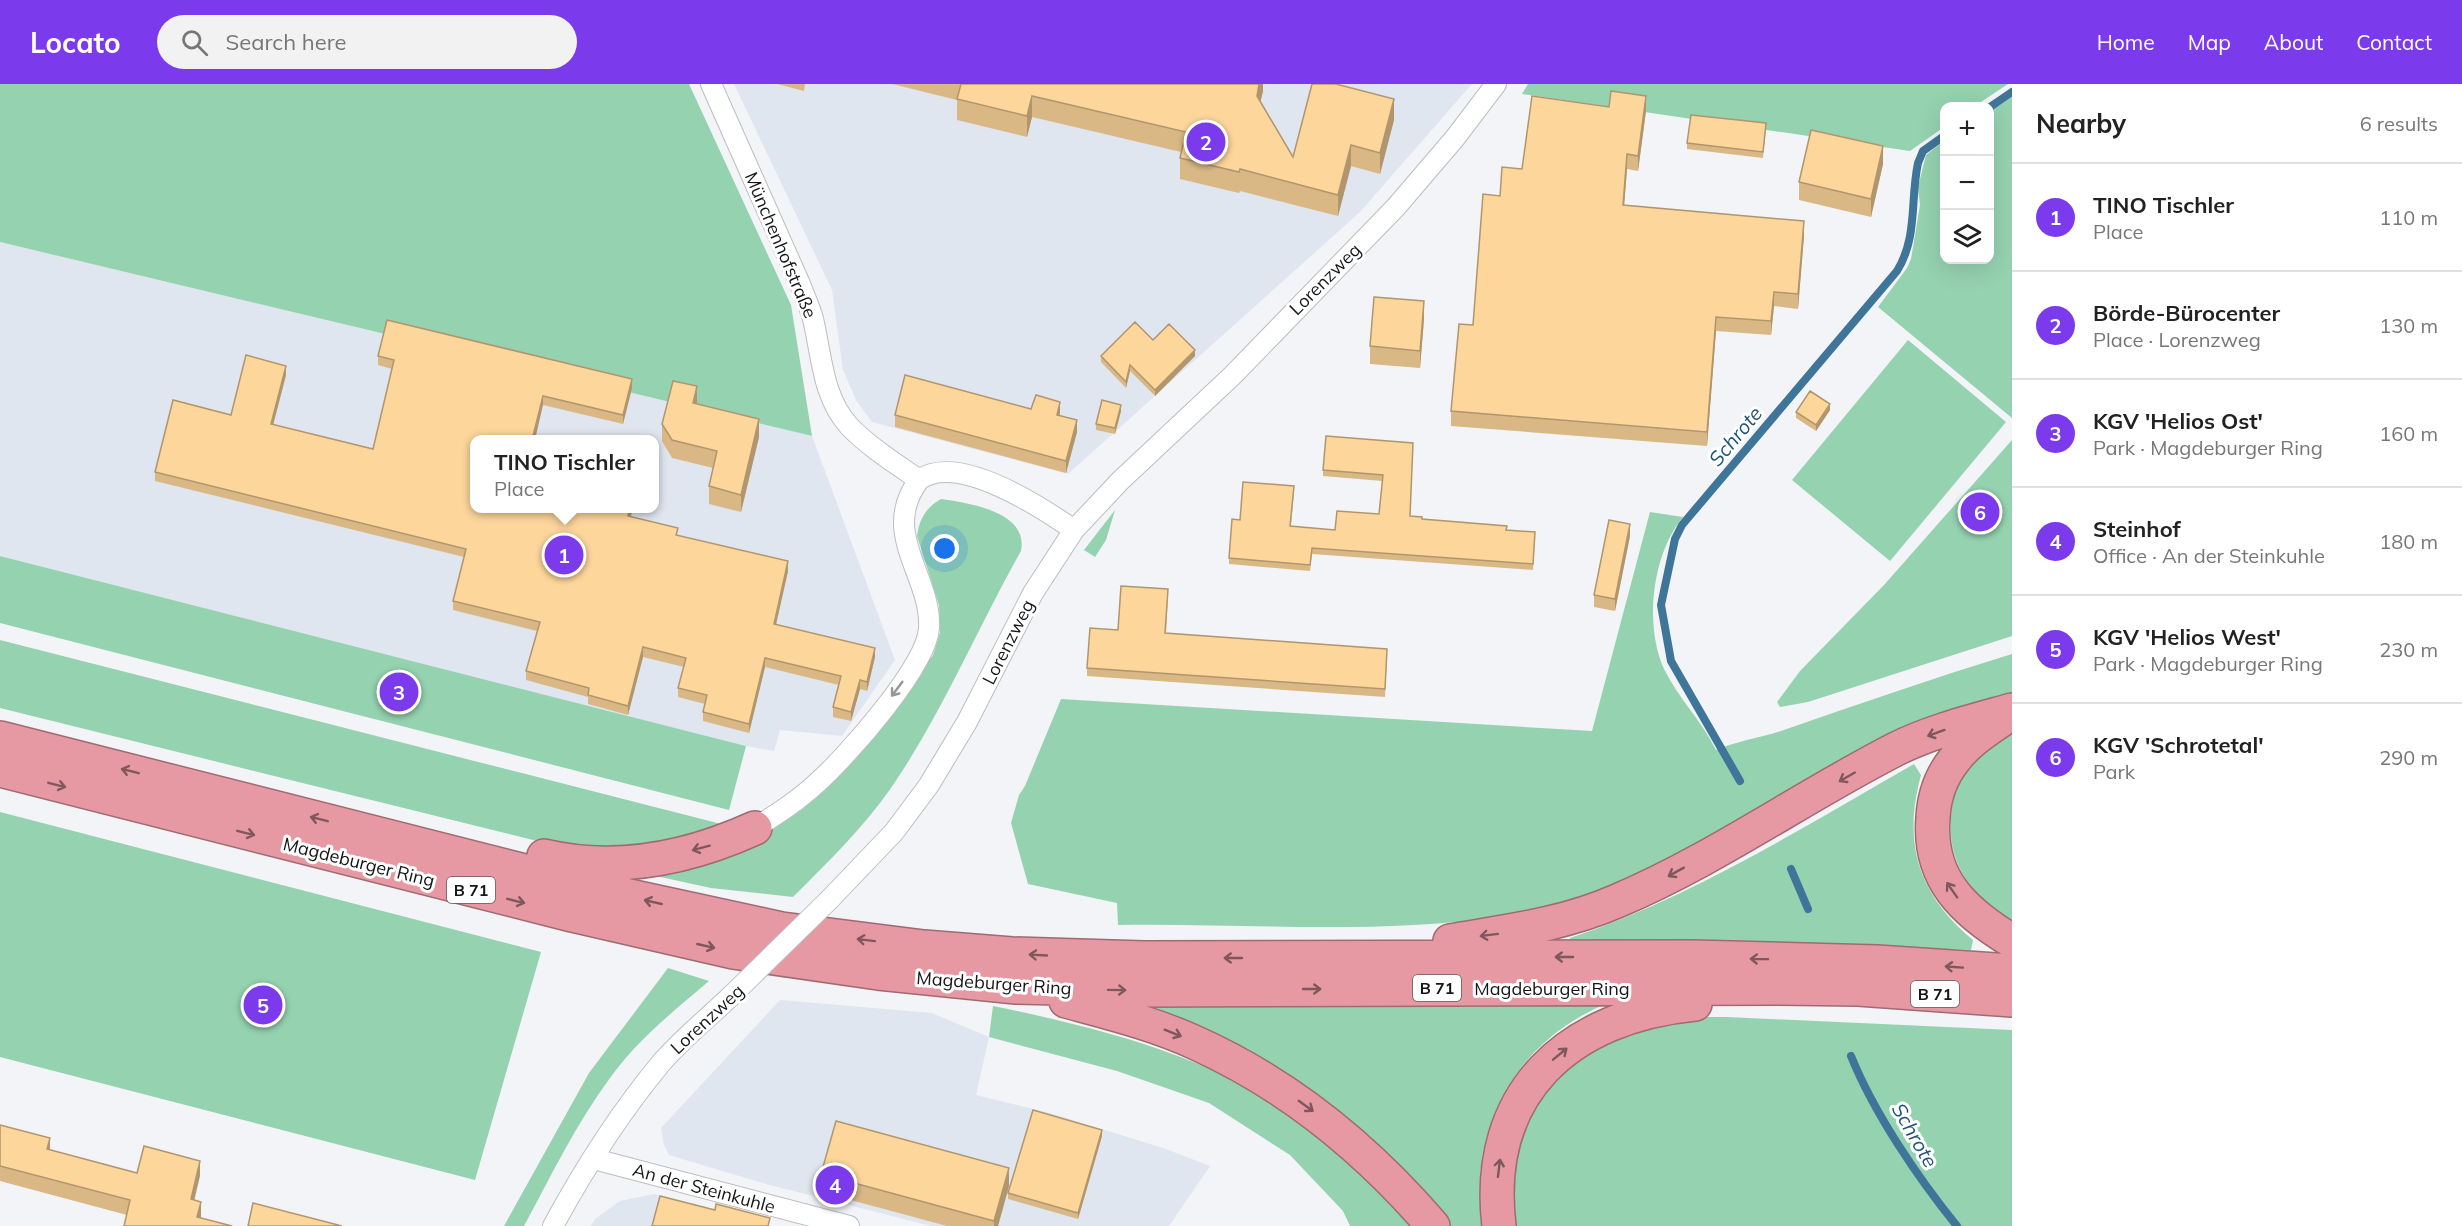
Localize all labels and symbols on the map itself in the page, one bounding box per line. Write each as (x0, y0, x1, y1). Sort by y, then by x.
pin: 2 (1186, 120, 1226, 164)
street label: Münchenhofstraße (740, 168, 822, 322)
street label: Lorenzweg (1284, 238, 1366, 320)
water label: Schrote (1703, 401, 1767, 471)
pin: 6 (1960, 490, 2000, 534)
pin: 1 (544, 532, 584, 578)
your location (930, 534, 959, 563)
street label: Lorenzweg (977, 596, 1039, 688)
pin: 3 (380, 670, 418, 714)
one-way arrow (891, 681, 903, 697)
one-way arrow (1927, 729, 1946, 740)
one-way arrow (121, 765, 140, 777)
one-way arrow (1839, 771, 1856, 783)
one-way arrow (47, 779, 66, 791)
one-way arrow (310, 813, 329, 825)
one-way arrow (236, 828, 255, 840)
street label: Magdeburger Ring (281, 832, 437, 892)
one-way arrow (692, 843, 711, 854)
one-way arrow (1668, 867, 1686, 878)
road number: B 71 (447, 877, 495, 903)
one-way arrow (1946, 883, 1958, 899)
one-way arrow (506, 896, 525, 908)
one-way arrow (644, 896, 664, 907)
one-way arrow (1480, 929, 1500, 940)
one-way arrow (857, 934, 876, 945)
one-way arrow (696, 940, 715, 952)
one-way arrow (1028, 950, 1048, 961)
one-way arrow (1554, 951, 1574, 963)
one-way arrow (1223, 952, 1243, 964)
one-way arrow (1749, 953, 1769, 965)
one-way arrow (1944, 961, 1964, 972)
street label: Magdeburger Ring (916, 966, 1072, 1000)
road number: B 71 (1413, 975, 1461, 1001)
street label: Magdeburger Ring (1474, 977, 1630, 1000)
street label: Lorenzweg (665, 979, 749, 1059)
road number: B 71 (1911, 981, 1959, 1007)
pin: 5 (244, 982, 282, 1028)
one-way arrow (1301, 983, 1321, 995)
one-way arrow (1106, 984, 1126, 995)
one-way arrow (1163, 1028, 1182, 1039)
one-way arrow (1552, 1048, 1568, 1061)
water label: Schrote (1887, 1098, 1943, 1172)
one-way arrow (1298, 1100, 1314, 1112)
street label: An der Steinkuhle (630, 1158, 778, 1218)
one-way arrow (1494, 1158, 1505, 1178)
pin: 4 (816, 1162, 854, 1208)

